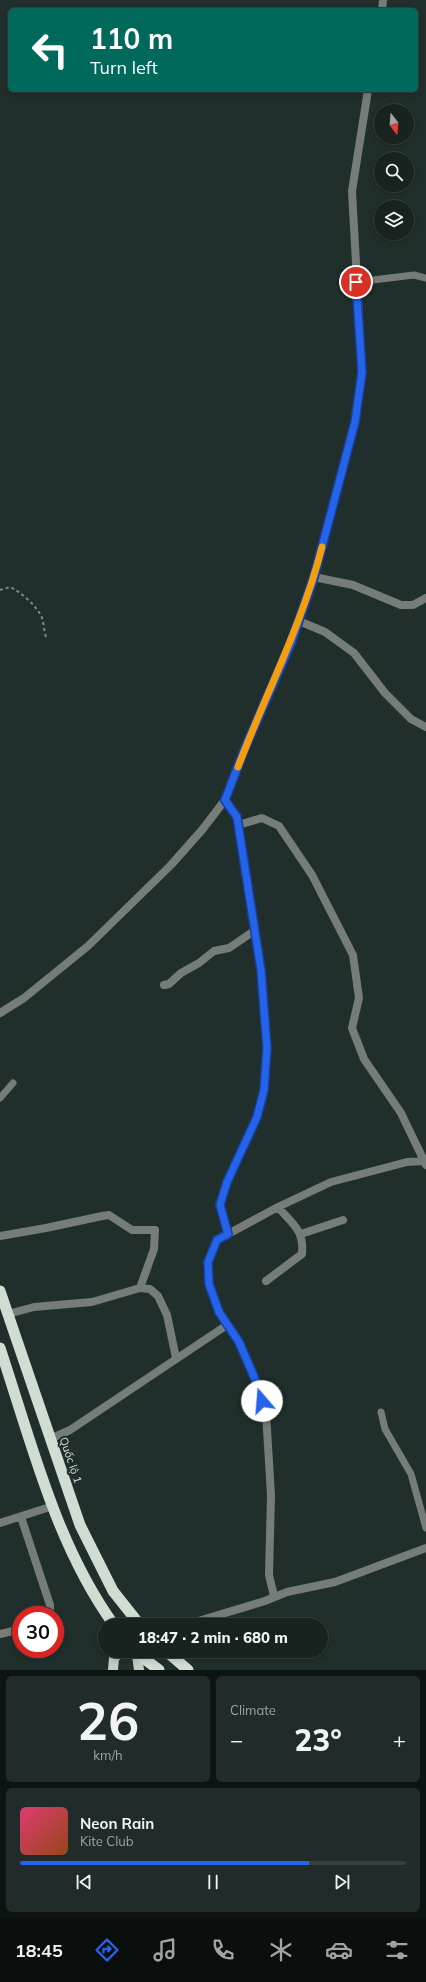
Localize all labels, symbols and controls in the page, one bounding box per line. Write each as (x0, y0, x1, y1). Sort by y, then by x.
text: 110 m (90, 21, 173, 56)
icon: left (24, 24, 76, 76)
text: Turn left (90, 56, 158, 79)
north arrow (374, 104, 414, 144)
map controls (374, 104, 414, 240)
button: search (374, 152, 414, 192)
button: layers (374, 200, 414, 240)
pin (339, 265, 373, 299)
icon: arrive (345, 271, 367, 293)
position arrow (241, 1380, 283, 1422)
street label: Quốc lộ 1 (57, 1435, 85, 1485)
speed limit sign: 30 (12, 1606, 64, 1658)
text: 18:47 · 2 min · 680 m (138, 1628, 288, 1647)
text: 26 (77, 1688, 139, 1753)
text: Climate (230, 1702, 276, 1718)
text: 23° (294, 1721, 342, 1759)
text: − (230, 1726, 243, 1754)
text: + (393, 1726, 406, 1754)
text: km/h (93, 1747, 123, 1763)
text: Neon Rain (80, 1814, 154, 1833)
text: Kite Club (80, 1833, 134, 1849)
icon: previous (73, 1871, 95, 1893)
icon: pause (202, 1871, 224, 1893)
icon: next (331, 1871, 353, 1893)
icon: directions (93, 1936, 121, 1964)
icon: music (151, 1936, 179, 1964)
icon: phone (209, 1936, 237, 1964)
icon: climate (267, 1936, 295, 1964)
icon: car (325, 1936, 353, 1964)
icon: filters (383, 1936, 411, 1964)
text: 18:45 (15, 1939, 63, 1962)

